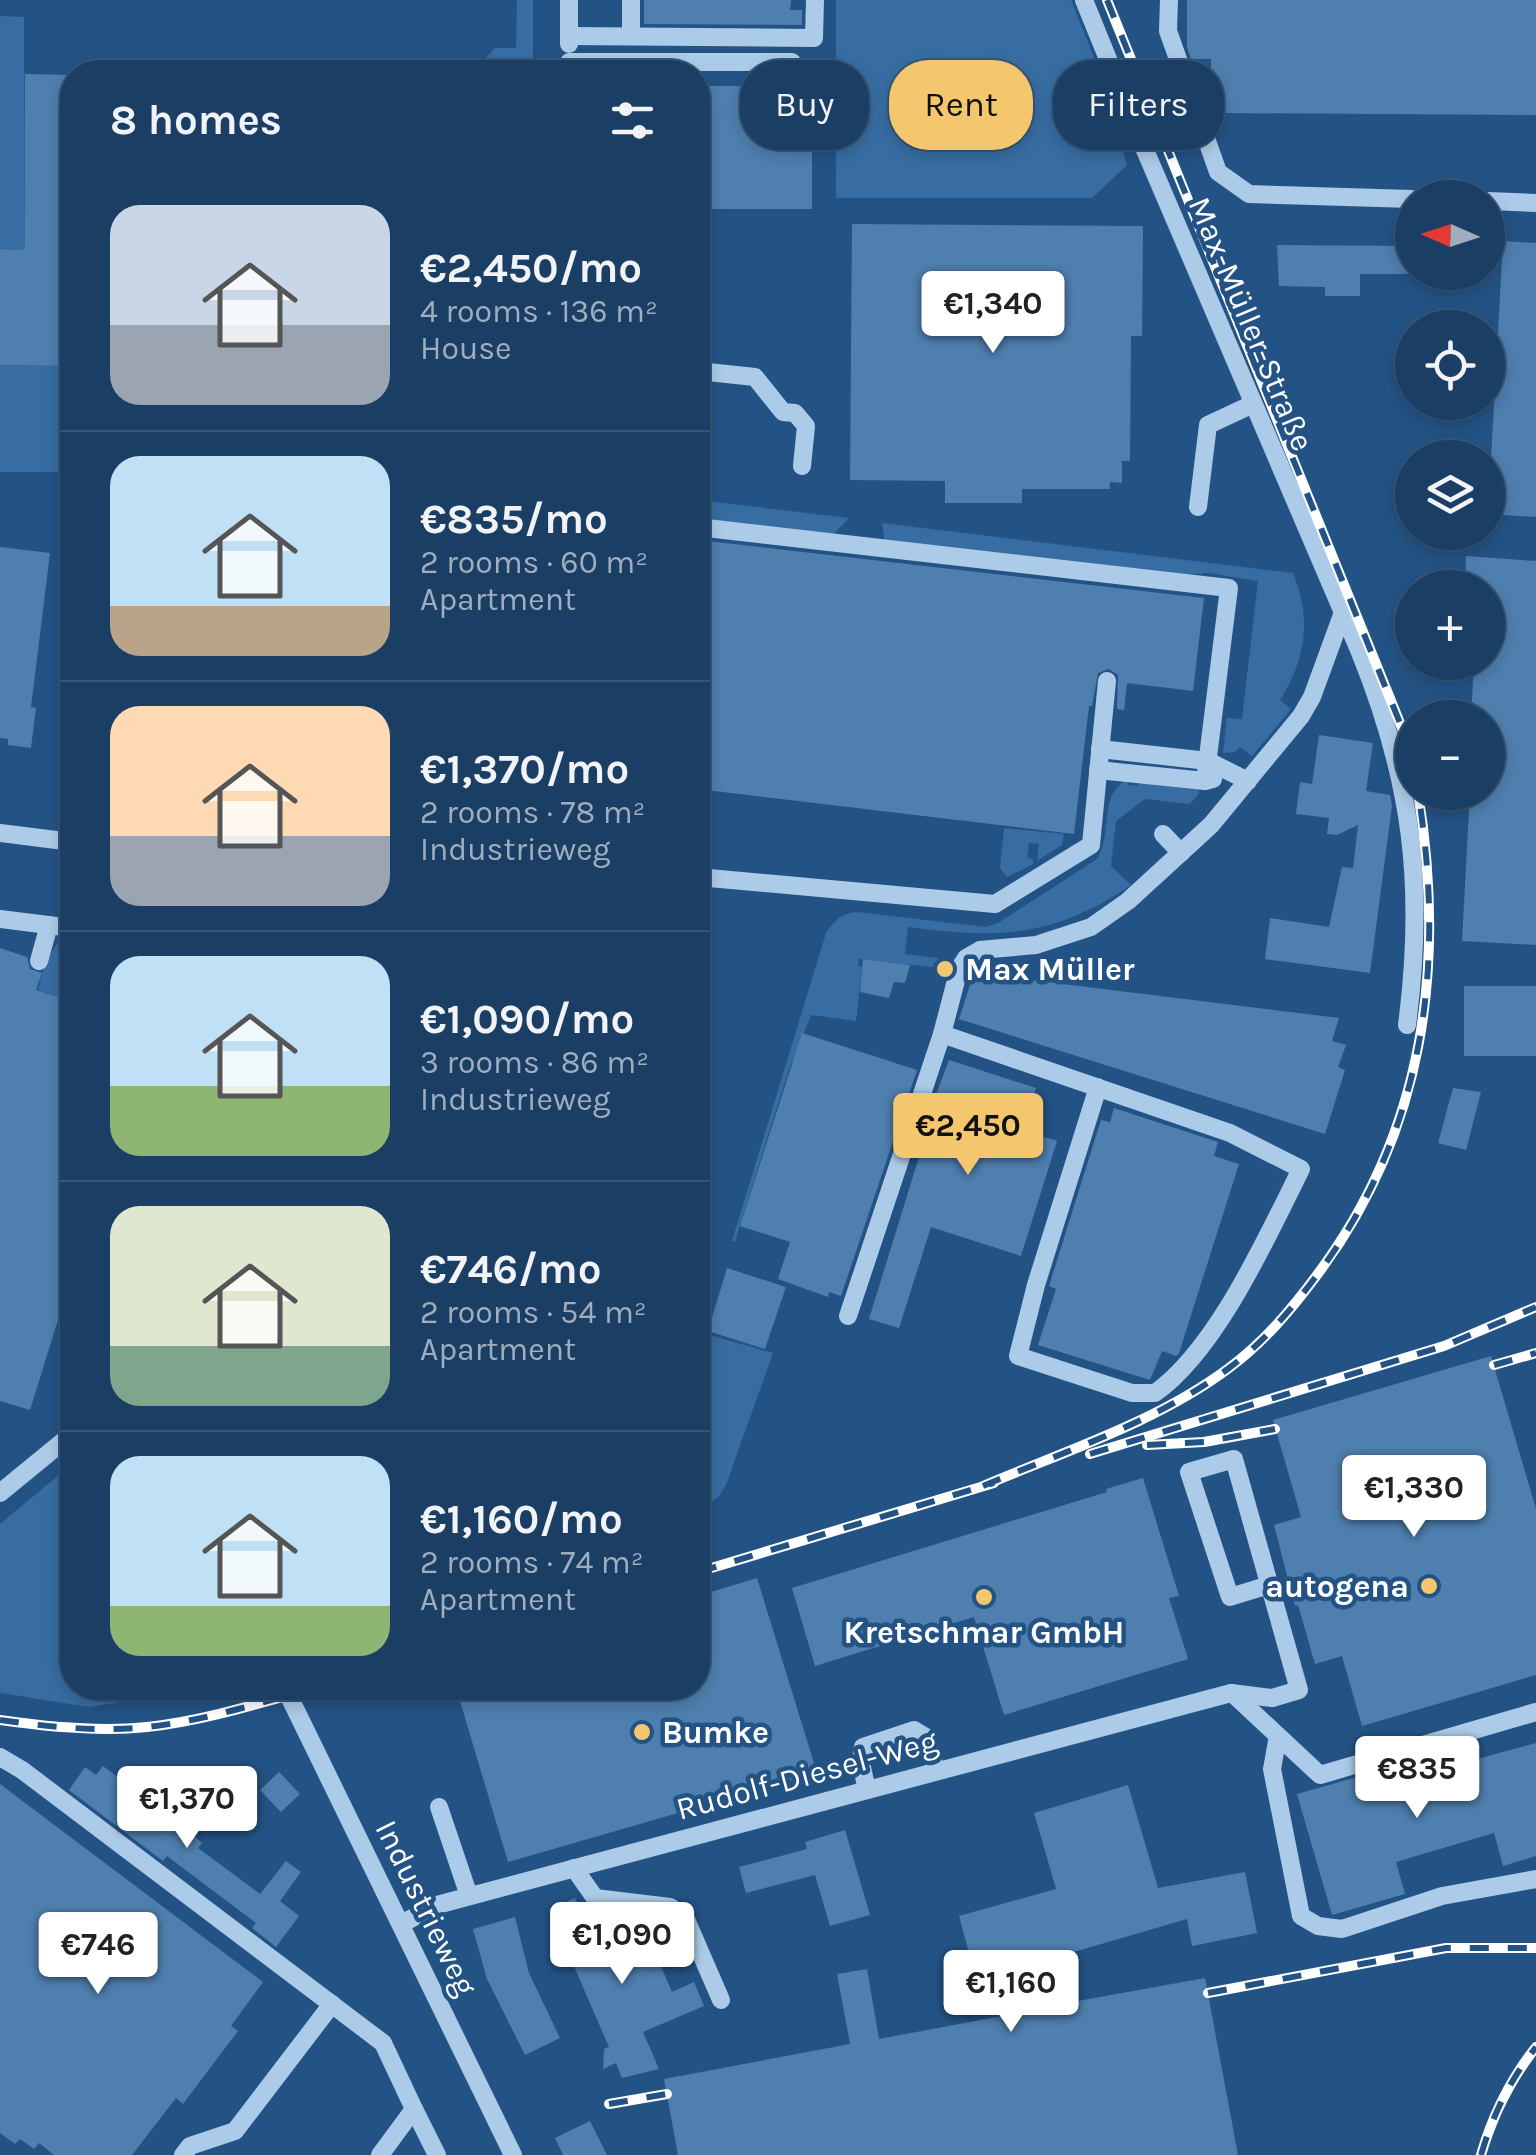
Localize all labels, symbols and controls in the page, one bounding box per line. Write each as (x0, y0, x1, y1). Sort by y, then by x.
chip: Buy (740, 60, 869, 150)
chip: Rent (889, 60, 1033, 150)
chip: Filters (1053, 60, 1224, 150)
icon: filters (605, 93, 660, 148)
text: 8 homes (110, 95, 282, 145)
north arrow (1395, 180, 1505, 290)
map controls (1395, 180, 1505, 810)
street label: Max-Müller-Straße (1181, 191, 1321, 457)
text: €2,450/mo (420, 243, 642, 293)
icon: home (190, 245, 310, 365)
pin: €1,340 (912, 271, 1074, 356)
text: €1,340 (944, 285, 1042, 322)
text: 4 rooms · 136 m² (420, 293, 658, 330)
button: locate (1395, 310, 1505, 420)
text: House (420, 330, 512, 367)
button: layers (1395, 440, 1505, 550)
text: €835/mo (420, 494, 608, 544)
icon: home (190, 496, 310, 616)
text: 2 rooms · 60 m² (420, 544, 648, 581)
button: + (1395, 570, 1505, 680)
text: Apartment (420, 581, 576, 618)
button: − (1395, 700, 1505, 810)
text: €1,370/mo (420, 744, 629, 794)
icon: home (190, 746, 310, 866)
text: 2 rooms · 78 m² (420, 794, 645, 831)
text: Industrieweg (420, 831, 611, 868)
place label: Max Müller (965, 951, 1135, 988)
marker: Max Müller (934, 958, 956, 980)
text: €1,090/mo (420, 994, 634, 1044)
icon: home (190, 996, 310, 1116)
text: 3 rooms · 86 m² (420, 1044, 649, 1081)
text: Industrieweg (420, 1081, 611, 1118)
pin: €2,450 (887, 1093, 1049, 1178)
text: €2,450 (915, 1107, 1021, 1144)
text: €746/mo (420, 1244, 601, 1294)
icon: home (190, 1246, 310, 1366)
text: 2 rooms · 54 m² (420, 1294, 647, 1331)
text: Apartment (420, 1331, 576, 1368)
pin: €1,330 (1333, 1455, 1495, 1540)
text: €1,330 (1364, 1469, 1464, 1506)
text: €1,160/mo (420, 1494, 623, 1544)
icon: home (190, 1496, 310, 1616)
text: 2 rooms · 74 m² (420, 1544, 644, 1581)
place label: autogena (1265, 1568, 1409, 1605)
marker: autogena (1418, 1575, 1440, 1597)
text: Apartment (420, 1581, 576, 1618)
marker: Kretschmar GmbH (973, 1586, 995, 1608)
place label: Kretschmar GmbH (844, 1614, 1124, 1651)
place label: Bumke (662, 1714, 769, 1751)
marker: Bumke (631, 1721, 653, 1743)
street label: Rudolf-Diesel-Weg (672, 1722, 942, 1828)
pin: €835 (1358, 1736, 1476, 1821)
text: €835 (1377, 1750, 1457, 1787)
pin: €1,370 (106, 1766, 268, 1851)
text: €1,370 (139, 1780, 235, 1817)
street label: Industrieweg (368, 1814, 484, 2002)
pin: €1,090 (541, 1902, 703, 1987)
pin: €746 (39, 1912, 157, 1997)
text: €1,090 (572, 1916, 672, 1953)
text: €746 (61, 1926, 135, 1963)
pin: €1,160 (930, 1950, 1092, 2035)
text: €1,160 (966, 1964, 1056, 2001)

